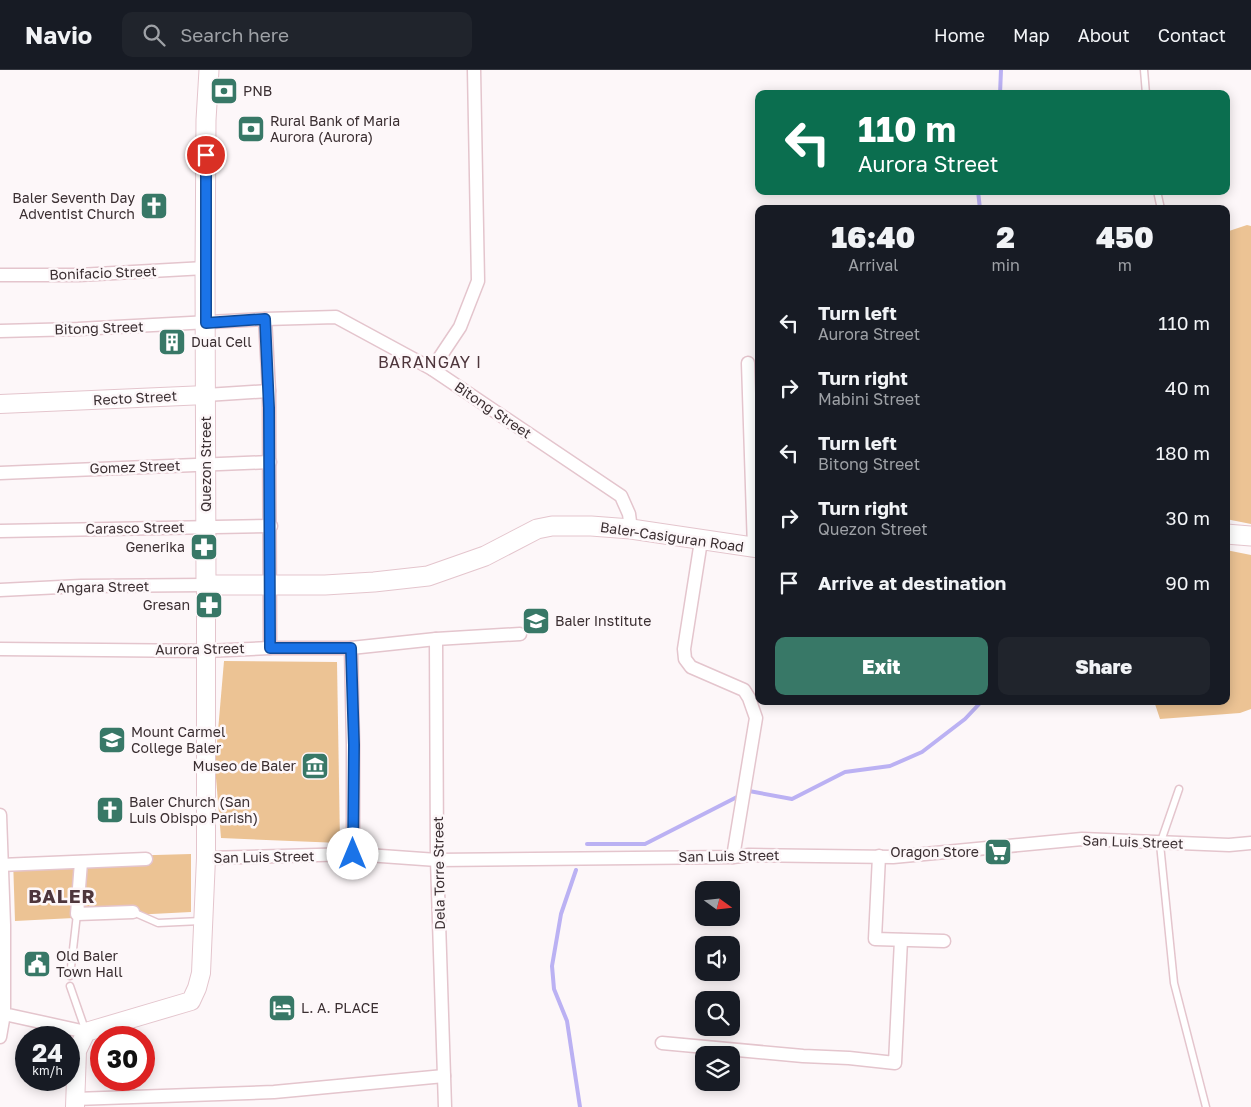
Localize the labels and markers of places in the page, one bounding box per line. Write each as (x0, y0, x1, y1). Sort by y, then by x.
bank icon: PNB (209, 76, 239, 106)
place label: PNB (243, 82, 272, 99)
place label: Rural Bank of Maria Aurora (Aurora) (270, 112, 400, 145)
bank icon: Rural Bank of Maria Aurora (Aurora) (236, 114, 266, 144)
pin (185, 134, 227, 176)
place label: Baler Seventh Day Adventist Church (12, 189, 135, 222)
church icon: Baler Seventh Day Adventist Church (139, 191, 169, 221)
building icon: Dual Cell (157, 327, 187, 357)
place label: Dual Cell (191, 333, 252, 350)
pharmacy icon: Generika (189, 532, 219, 562)
place label: Generika (125, 538, 185, 555)
pharmacy icon: Gresan (194, 590, 224, 620)
place label: Gresan (143, 596, 190, 613)
school or university icon: Baler Institute (521, 606, 551, 636)
place label: Baler Institute (555, 612, 651, 629)
place label: Mount Carmel College Baler (131, 723, 225, 756)
school or university icon: Mount Carmel College Baler (97, 725, 127, 755)
museum icon: Museo de Baler (300, 751, 330, 781)
place label: Museo de Baler (193, 757, 297, 774)
place label: Baler Church (San Luis Obispo Parish) (129, 793, 258, 826)
church icon: Baler Church (San Luis Obispo Parish) (95, 795, 125, 825)
supermarket icon: Oragon Store (983, 837, 1013, 867)
place label: Oragon Store (890, 843, 979, 860)
place label: Old Baler Town Hall (56, 947, 123, 980)
public building icon: Old Baler Town Hall (22, 949, 52, 979)
hotel icon: L. A. PLACE (267, 993, 297, 1023)
place label: L. A. PLACE (301, 999, 379, 1016)

